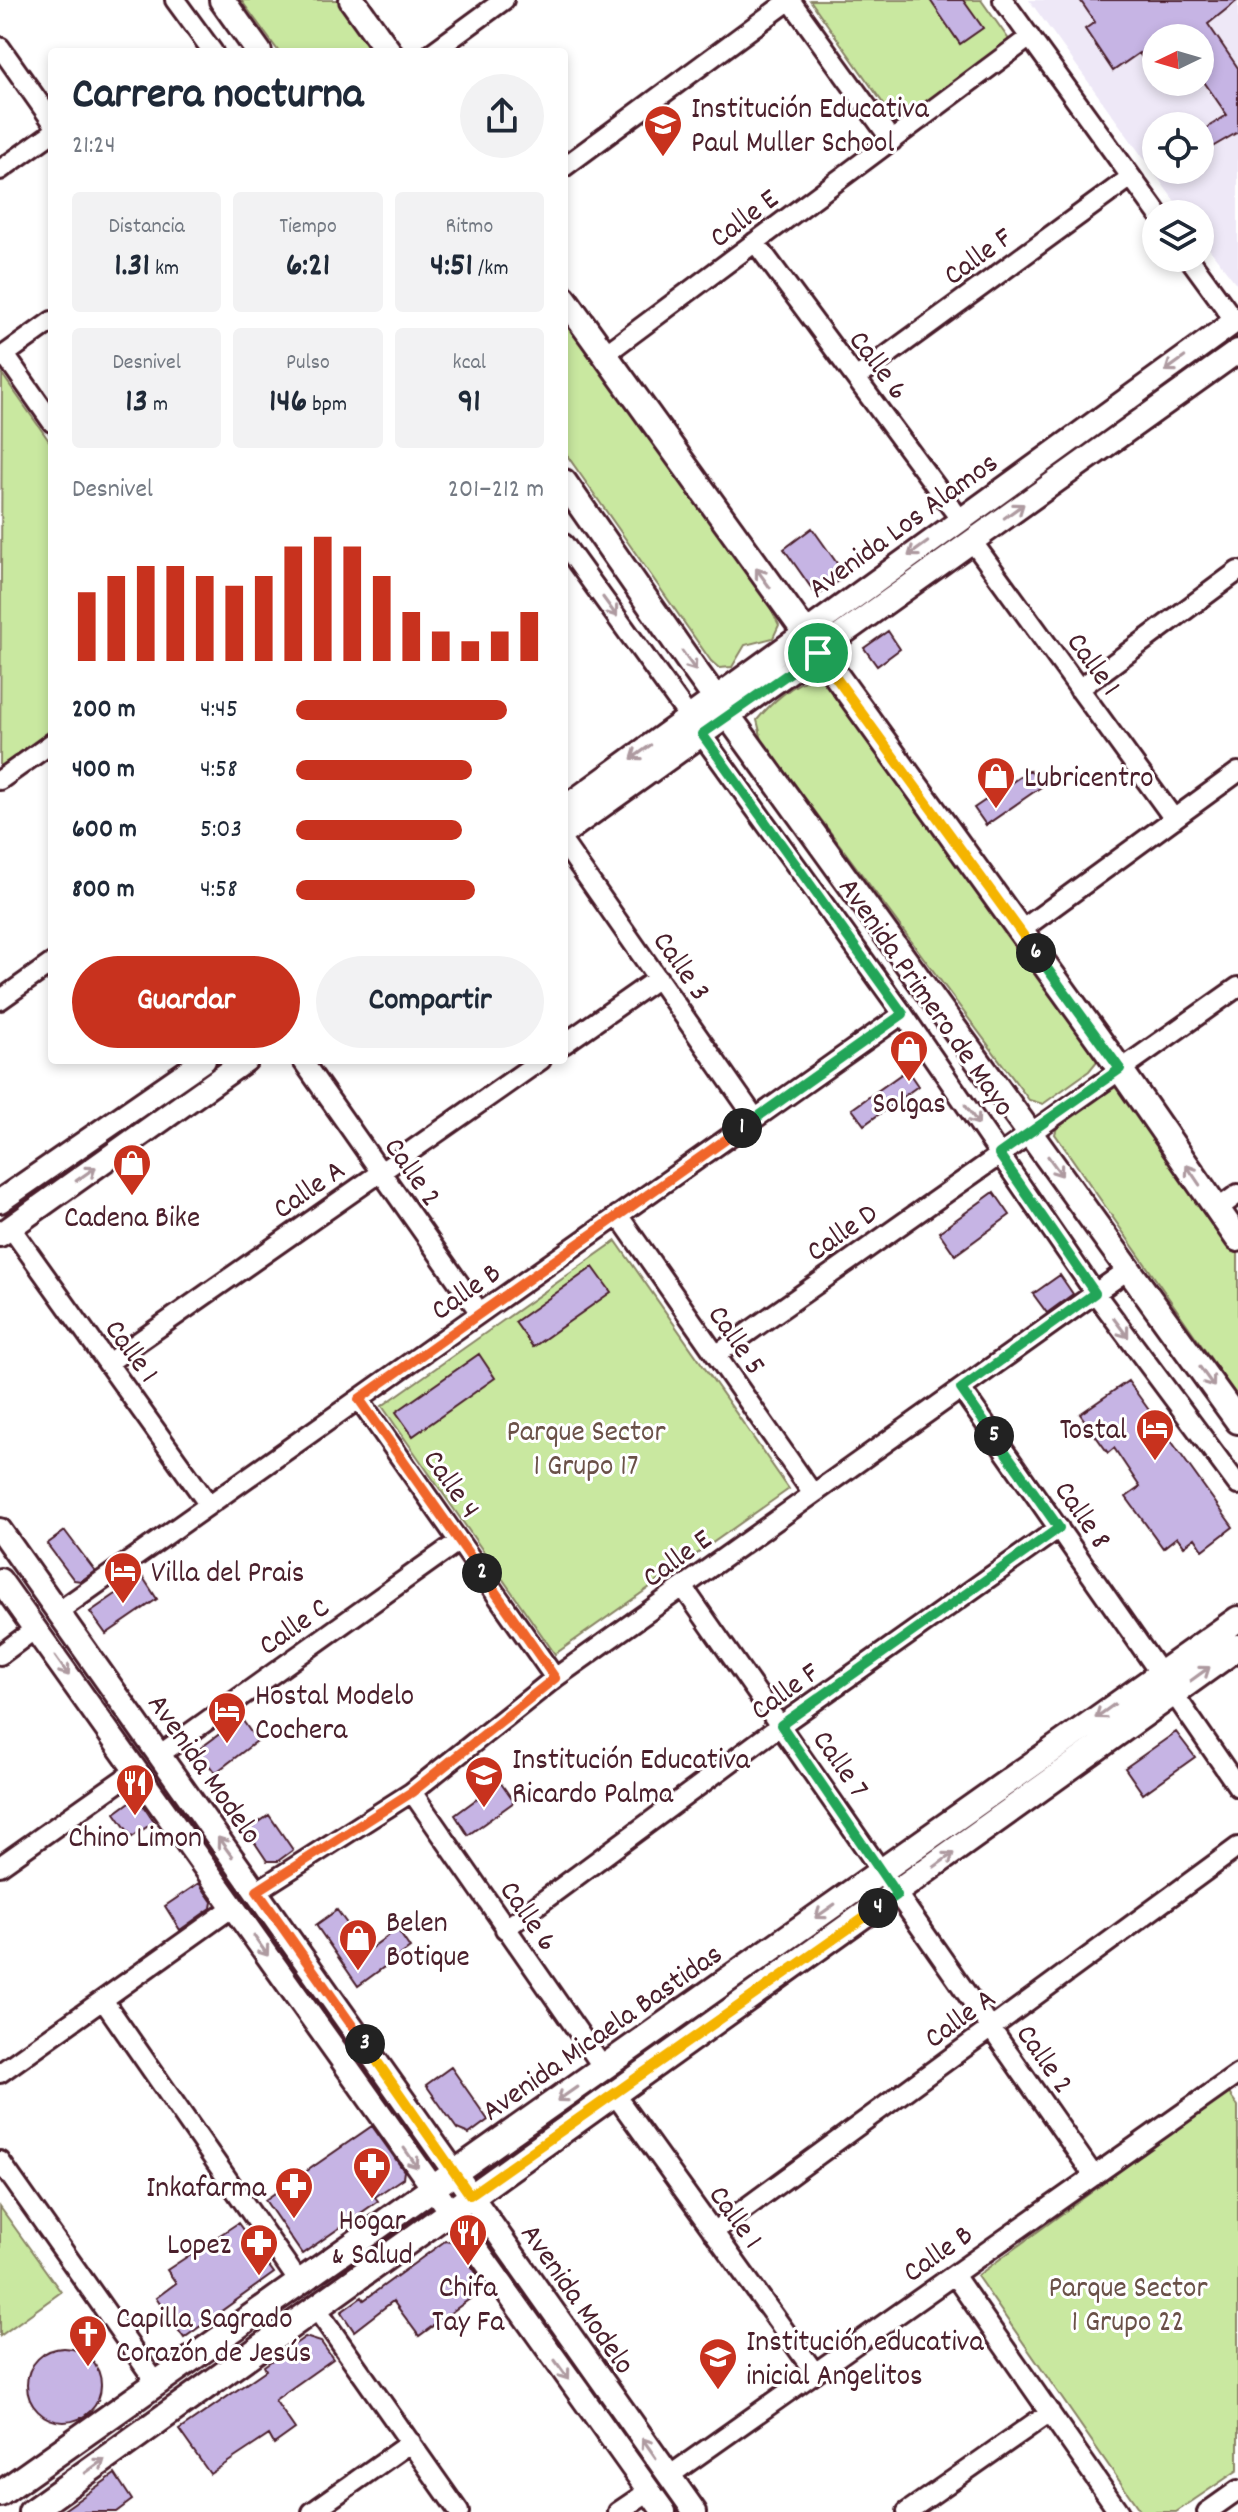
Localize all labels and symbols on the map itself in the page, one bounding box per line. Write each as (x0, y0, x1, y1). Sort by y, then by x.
north arrow (1142, 24, 1214, 96)
place label: Institución Educativa Paul Muller School (691, 90, 930, 167)
school or university icon: Institución Educativa Paul Muller School (642, 103, 684, 158)
street label: Calle E (702, 180, 790, 261)
street label: Calle F (936, 218, 1024, 299)
street label: Calle 6 (836, 323, 917, 411)
one-way arrow (1164, 356, 1186, 373)
street label: Avenida Los Alamos (801, 444, 1009, 611)
one-way arrow (1003, 503, 1025, 519)
one-way arrow (908, 540, 929, 557)
one-way arrow (755, 567, 772, 589)
one-way arrow (602, 595, 618, 617)
pin (784, 619, 852, 687)
street label: Calle 1 (1053, 625, 1129, 707)
one-way arrow (680, 650, 697, 671)
one-way arrow (631, 744, 652, 761)
shop icon: Lubricentro (975, 755, 1017, 810)
place label: Lubricentro (1024, 759, 1153, 802)
street label: Avenida Primero de Mayo (826, 870, 1023, 1127)
street label: Calle 3 (640, 924, 719, 1011)
pin: 6 (1016, 933, 1056, 973)
shop icon: Solgas (888, 1028, 930, 1083)
place label: Solgas (872, 1085, 946, 1128)
one-way arrow (964, 1103, 980, 1125)
pin: 1 (722, 1108, 762, 1148)
street label: Calle 2 (371, 1130, 450, 1217)
shop icon: Cadena Bike (111, 1142, 153, 1197)
street label: Calle A (266, 1151, 356, 1232)
one-way arrow (1047, 1155, 1063, 1177)
one-way arrow (1185, 1165, 1201, 1187)
one-way arrow (75, 1166, 97, 1182)
street label: Calle D (799, 1194, 888, 1275)
place label: Cadena Bike (64, 1199, 200, 1242)
street label: Calle B (424, 1254, 512, 1334)
street label: Calle 5 (695, 1298, 774, 1386)
street label: Calle 1 (91, 1312, 167, 1394)
one-way arrow (1112, 1317, 1129, 1338)
one-way arrow (1198, 1366, 1215, 1388)
hotel icon: Tostal (1134, 1407, 1176, 1462)
place label: Tostal (1059, 1411, 1127, 1454)
park label: Parque Sector 1 Grupo 17 (506, 1413, 666, 1490)
pin: 5 (974, 1416, 1014, 1456)
street label: Calle 4 (410, 1442, 489, 1529)
street label: Calle 8 (1041, 1473, 1120, 1560)
street label: Calle E (635, 1520, 723, 1601)
hotel icon: Villa del Prais (102, 1550, 144, 1605)
pin: 2 (462, 1553, 502, 1593)
place label: Villa del Prais (151, 1554, 304, 1597)
street label: Calle C (251, 1589, 340, 1669)
street label: Calle F (743, 1653, 831, 1734)
one-way arrow (53, 1655, 70, 1676)
one-way arrow (1189, 1666, 1210, 1683)
place label: Hostal Modelo Cochera (255, 1677, 414, 1754)
street label: Avenida Modelo (134, 1687, 270, 1855)
hotel icon: Hostal Modelo Cochera (206, 1690, 248, 1745)
one-way arrow (1095, 1703, 1116, 1720)
street label: Calle 7 (799, 1723, 877, 1809)
place label: Institución Educativa Ricardo Palma (512, 1741, 751, 1818)
school or university icon: Institución Educativa Ricardo Palma (463, 1754, 505, 1809)
restaurant icon: Chino Limon (114, 1762, 156, 1817)
place label: Chino Limon (68, 1819, 202, 1862)
one-way arrow (217, 1836, 234, 1858)
one-way arrow (933, 1852, 955, 1868)
street label: Calle 6 (486, 1873, 566, 1962)
pin: 4 (858, 1888, 898, 1928)
one-way arrow (815, 1903, 837, 1920)
place label: Belen Botique (386, 1904, 470, 1981)
shop icon: Belen Botique (337, 1917, 379, 1972)
one-way arrow (253, 1935, 269, 1957)
street label: Avenida Micaela Bastidas (474, 1935, 733, 2134)
street label: Calle A (917, 1980, 1006, 2061)
street label: Calle 2 (1003, 2017, 1082, 2104)
pin: 3 (345, 2024, 385, 2064)
one-way arrow (557, 2086, 579, 2102)
pharmacy icon: Hogar & Salud (351, 2145, 393, 2200)
one-way arrow (403, 2147, 419, 2169)
pharmacy icon: Inkafarma (273, 2165, 315, 2220)
place label: Inkafarma (146, 2169, 267, 2212)
street label: Calle 1 (695, 2178, 771, 2260)
place label: Hogar & Salud (331, 2202, 413, 2279)
restaurant icon: Chifa Tay Fa (447, 2212, 489, 2267)
street label: Calle B (896, 2216, 984, 2296)
street label: Avenida Modelo (507, 2217, 643, 2385)
pharmacy icon: Lopez (238, 2222, 280, 2277)
place label: Lopez (167, 2226, 232, 2269)
place label: Chifa Tay Fa (432, 2269, 505, 2346)
park label: Parque Sector 1 Grupo 22 (1048, 2269, 1208, 2346)
place label: Capilla Sagrado Corazón de Jesús (116, 2300, 311, 2377)
church icon: Capilla Sagrado Corazón de Jesús (67, 2313, 109, 2368)
place label: Institución educativa inicial Angelitos (746, 2323, 984, 2400)
school or university icon: Institución educativa inicial Angelitos (697, 2336, 739, 2391)
one-way arrow (554, 2359, 570, 2381)
one-way arrow (641, 2438, 658, 2460)
one-way arrow (83, 2458, 105, 2475)

